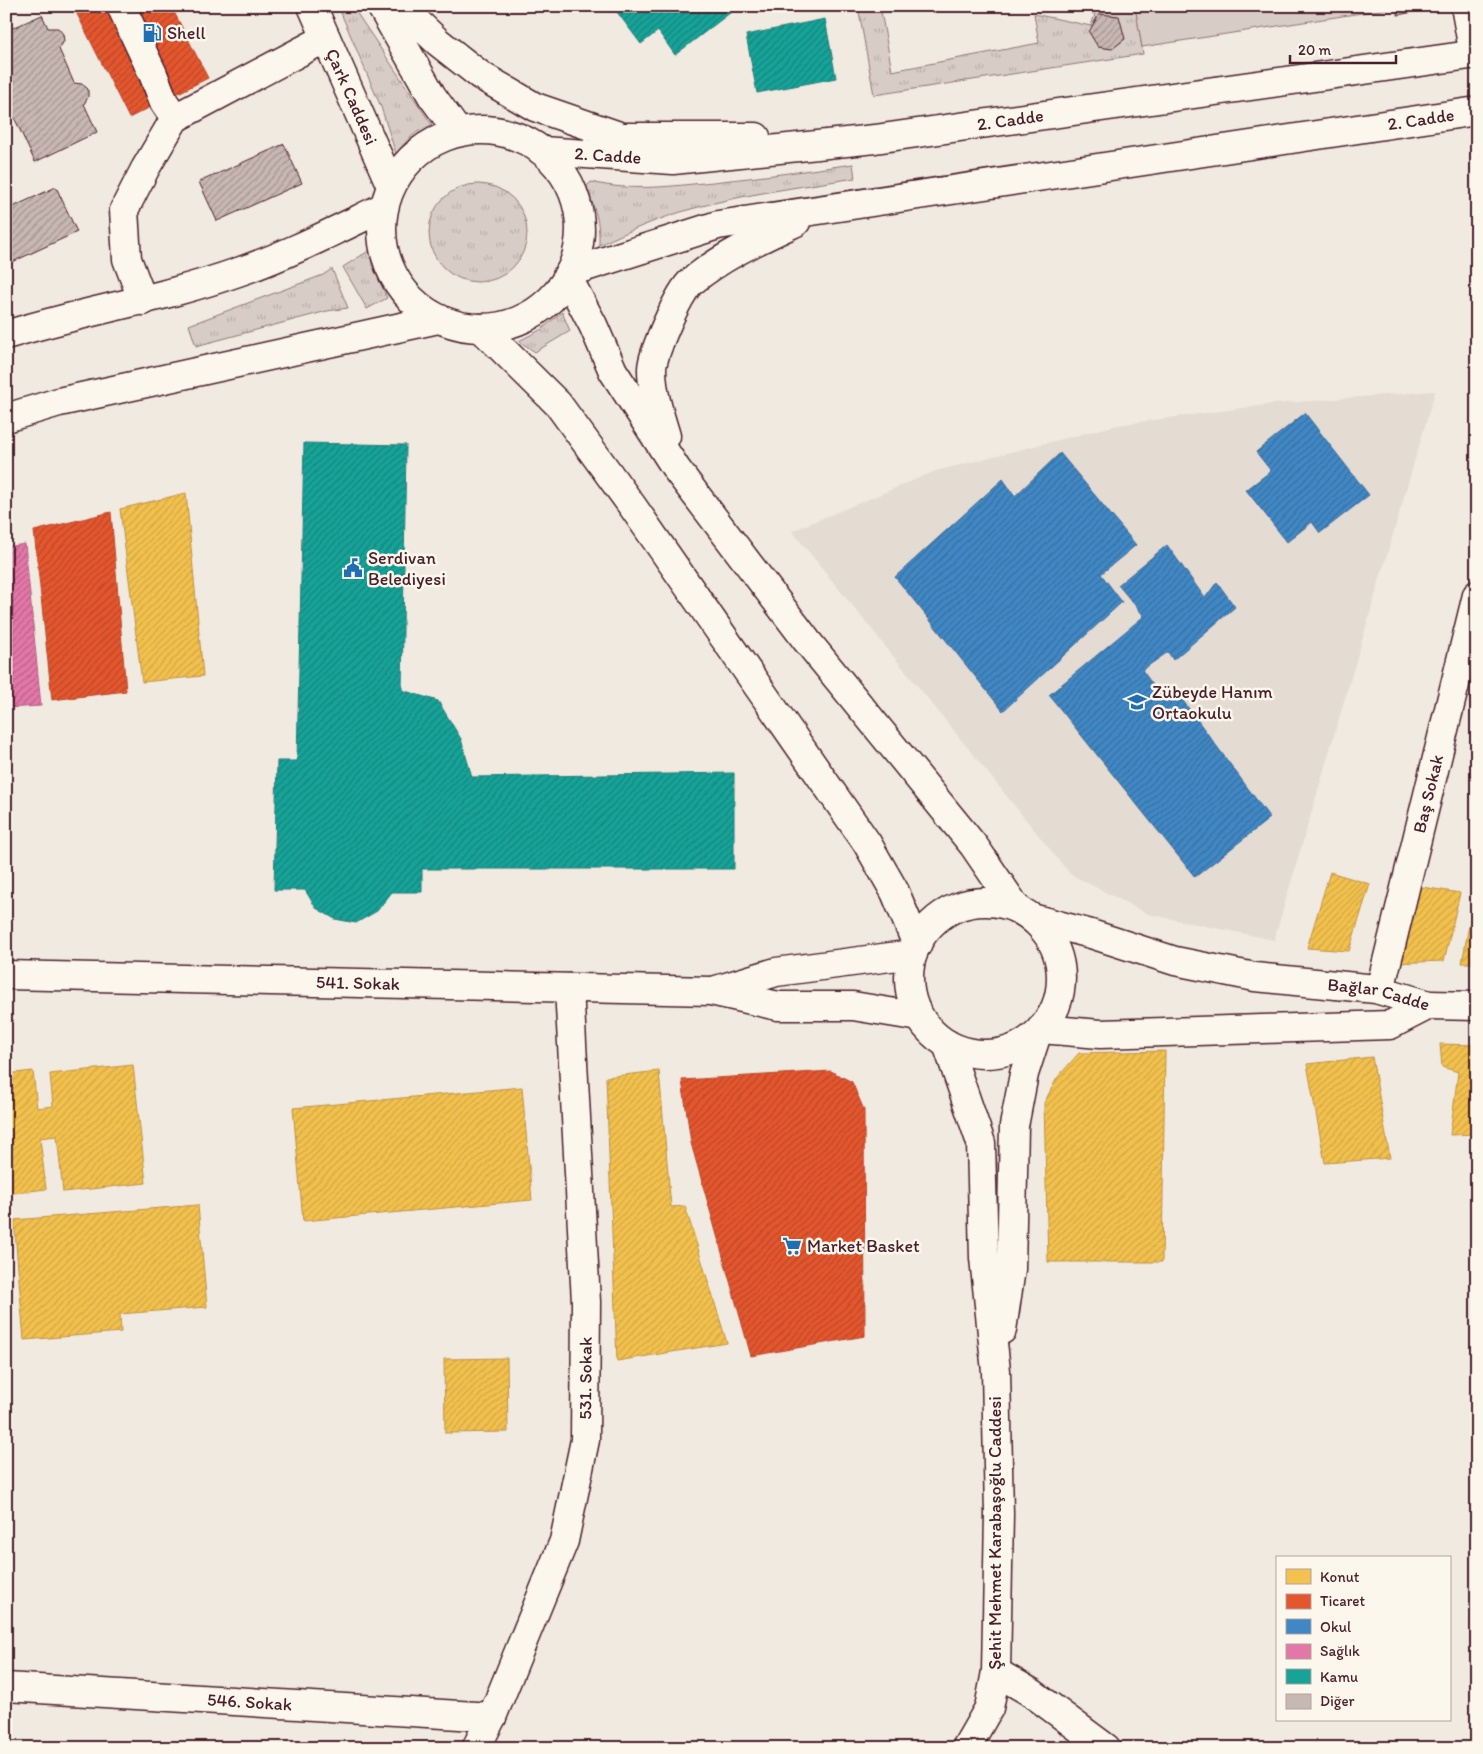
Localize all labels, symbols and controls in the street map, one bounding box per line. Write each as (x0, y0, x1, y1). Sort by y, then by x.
fuel station icon: Shell (141, 22, 163, 44)
place label: Shell (167, 22, 206, 44)
scale bar (1290, 32, 1397, 64)
text: 20 m (1298, 41, 1332, 59)
street label: Çark Caddesi (321, 45, 383, 148)
street label: 2. Cadde (976, 104, 1045, 135)
street label: 2. Cadde (1386, 104, 1456, 135)
street label: 2. Cadde (574, 142, 642, 169)
place label: Serdivan Belediyesi (368, 547, 446, 590)
public building icon: Serdivan Belediyesi (342, 557, 364, 579)
place label: Zübeyde Hanım Ortaokulu (1152, 681, 1273, 724)
school or university icon: Zübeyde Hanım Ortaokulu (1126, 691, 1148, 713)
street label: Baş Sokak (1408, 752, 1448, 835)
street label: 541. Sokak (316, 971, 400, 995)
street label: Bağlar Cadde (1326, 973, 1432, 1016)
supermarket icon: Market Basket (781, 1235, 803, 1257)
place label: Market Basket (807, 1235, 920, 1257)
street label: 531. Sokak (574, 1337, 597, 1420)
street label: Şehit Mehmet Karabaşoğlu Caddesi (984, 1396, 1006, 1670)
legend (1276, 1556, 1450, 1722)
text: Konut (1320, 1568, 1360, 1586)
text: Ticaret (1320, 1592, 1366, 1610)
text: Okul (1320, 1618, 1352, 1636)
text: Sağlık (1320, 1642, 1360, 1660)
text: Kamu (1320, 1668, 1358, 1686)
street label: 546. Sokak (206, 1688, 293, 1716)
text: Diğer (1320, 1692, 1355, 1710)

